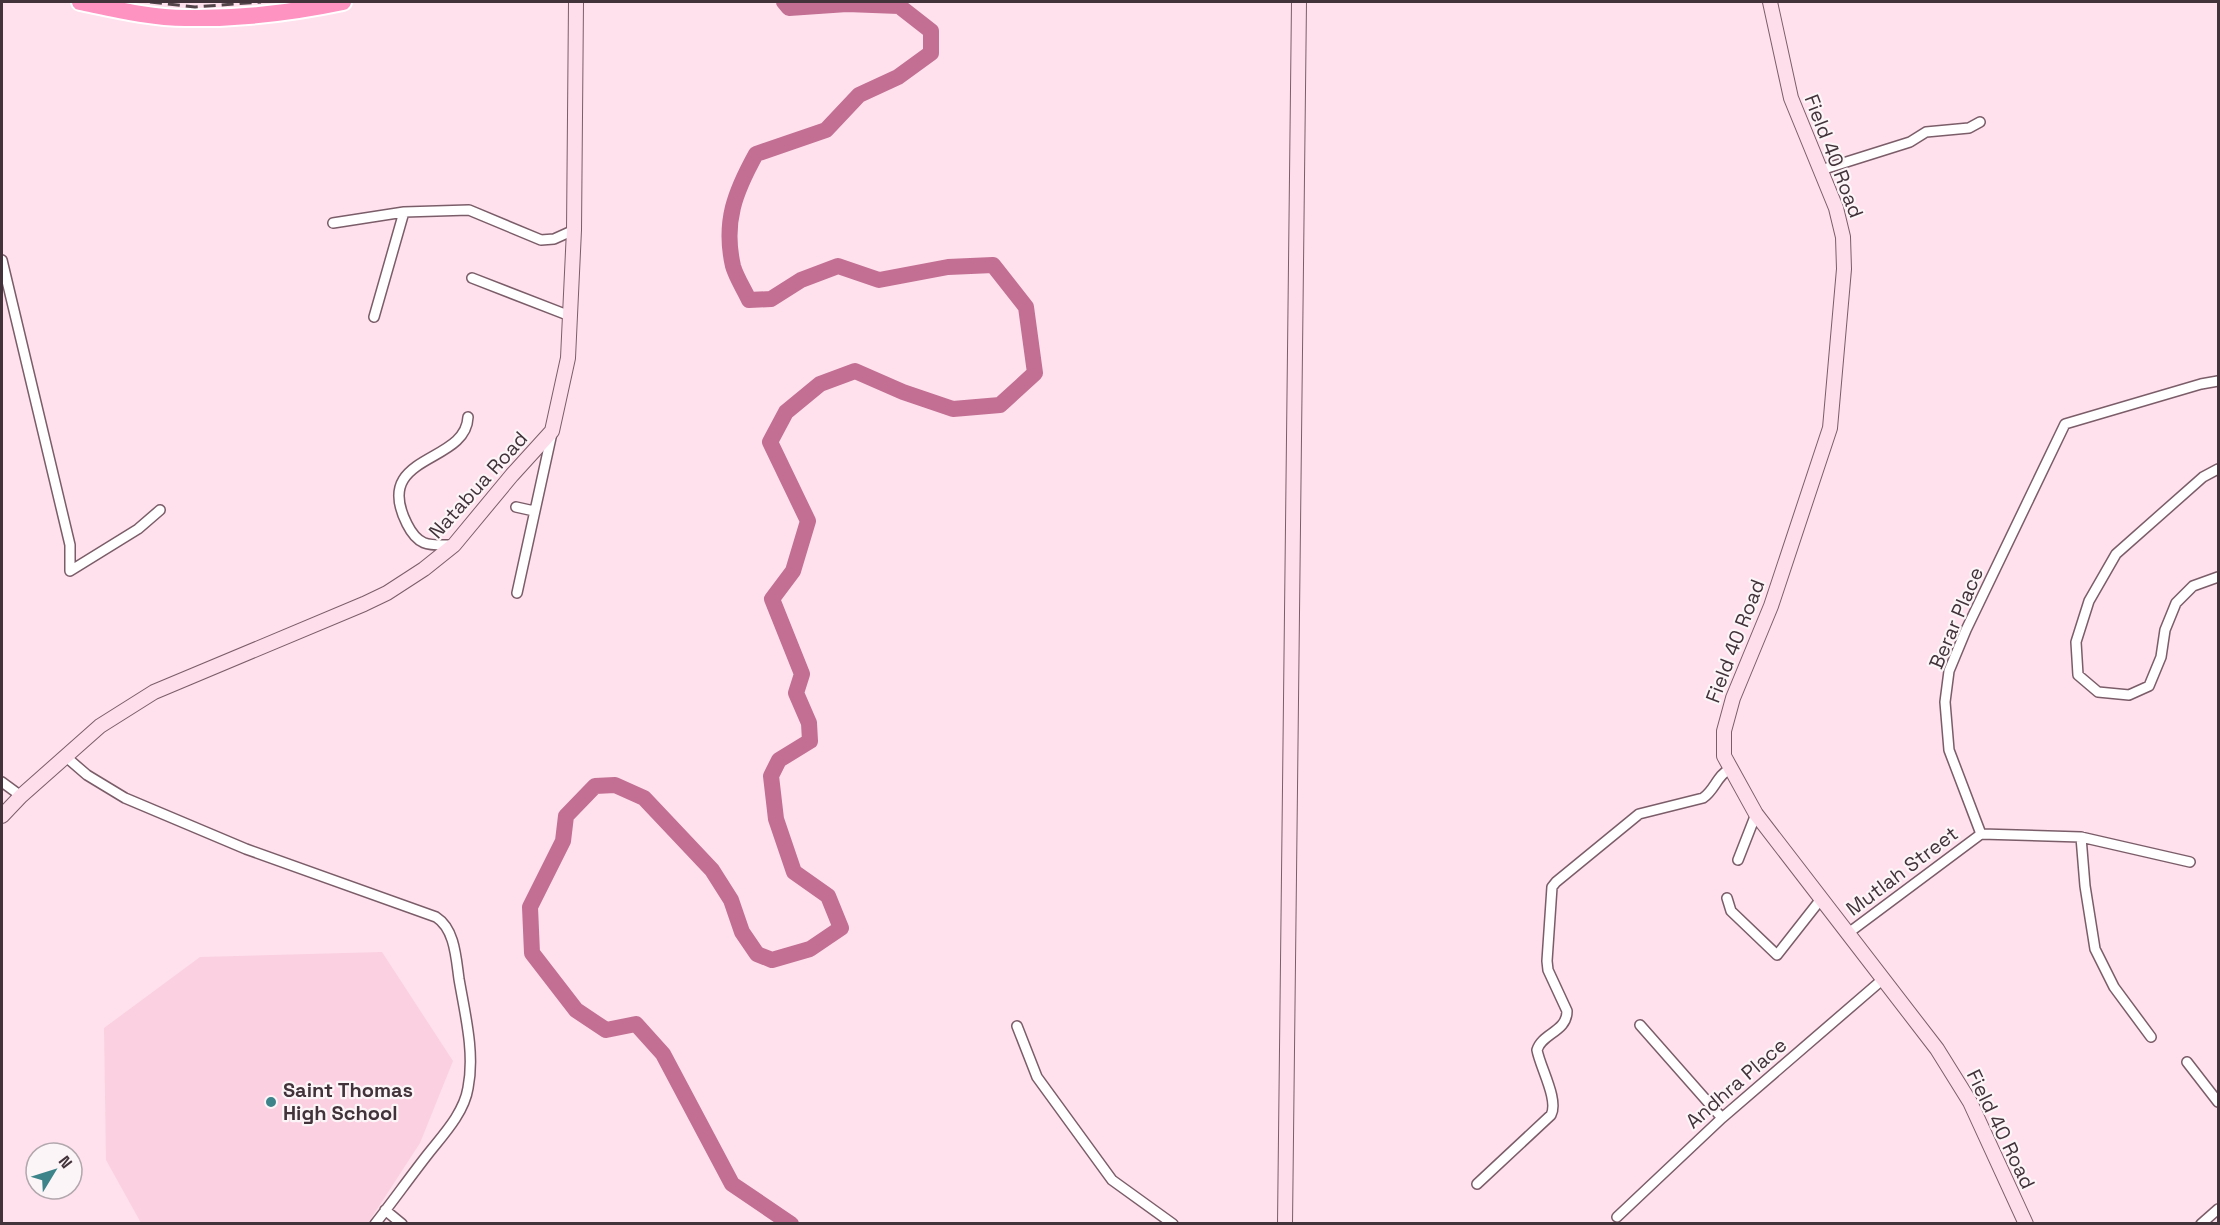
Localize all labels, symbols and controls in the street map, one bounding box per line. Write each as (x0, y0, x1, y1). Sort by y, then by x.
street label: Field 40 Road (1799, 91, 1869, 221)
street label: Natabua Road (423, 426, 533, 544)
street label: Berar Place (1923, 563, 1989, 673)
street label: Field 40 Road (1700, 576, 1770, 706)
street label: Mutlah Street (1841, 820, 1963, 922)
street label: Andhra Place (1680, 1032, 1792, 1134)
street label: Field 40 Road (1961, 1065, 2041, 1193)
place label: Saint Thomas High School (283, 1077, 413, 1126)
marker: Saint Thomas High School (264, 1095, 278, 1109)
north arrow (24, 1141, 84, 1201)
text: N (54, 1151, 77, 1173)

